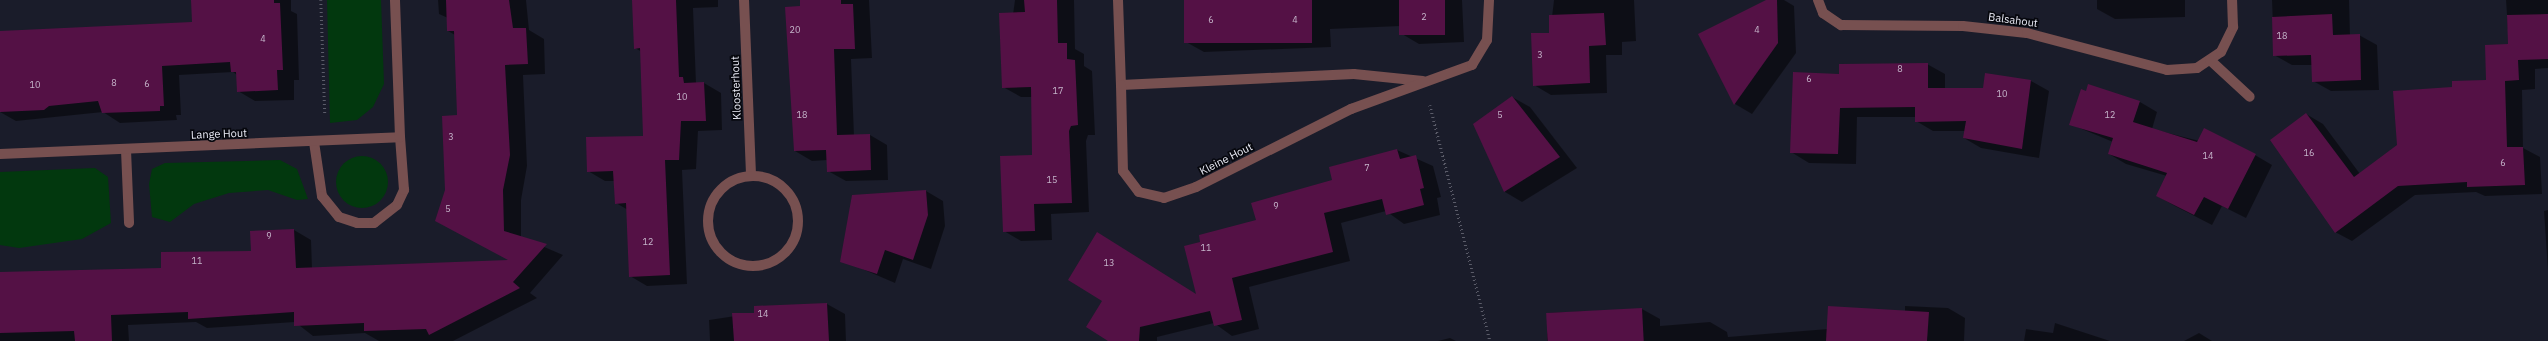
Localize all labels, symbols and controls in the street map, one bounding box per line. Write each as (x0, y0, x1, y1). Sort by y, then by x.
street label: Balsahout (1987, 10, 2039, 30)
house number: 2 (1421, 12, 1427, 22)
house number: 6 (1208, 15, 1214, 25)
house number: 4 (1292, 15, 1298, 25)
house number: 20 (790, 25, 800, 35)
house number: 4 (1754, 25, 1760, 35)
house number: 18 (2277, 31, 2287, 41)
house number: 4 (260, 34, 266, 44)
house number: 3 (1537, 50, 1543, 60)
street label: Kloosterhout (728, 56, 744, 120)
house number: 8 (1897, 64, 1903, 74)
house number: 6 (1806, 74, 1812, 84)
house number: 8 (111, 78, 117, 88)
house number: 6 (144, 79, 150, 89)
house number: 10 (30, 80, 40, 90)
house number: 17 (1053, 86, 1063, 96)
house number: 10 (1997, 89, 2007, 99)
house number: 10 (677, 92, 687, 102)
house number: 18 (797, 110, 807, 120)
house number: 5 (1497, 110, 1503, 120)
house number: 12 (2105, 110, 2115, 120)
street label: Lange Hout (191, 126, 247, 142)
house number: 3 (448, 132, 454, 142)
street label: Kleine Hout (1197, 140, 1255, 178)
house number: 16 (2304, 148, 2314, 158)
house number: 14 (2203, 151, 2213, 161)
house number: 6 (2500, 158, 2506, 168)
house number: 7 (1364, 163, 1370, 173)
house number: 15 (1047, 175, 1057, 185)
house number: 9 (1273, 201, 1279, 211)
house number: 5 (445, 204, 451, 214)
house number: 9 (266, 231, 272, 241)
house number: 12 (643, 237, 653, 247)
house number: 11 (1201, 243, 1211, 253)
house number: 11 (192, 256, 202, 266)
house number: 13 (1104, 258, 1114, 268)
house number: 14 (758, 309, 768, 319)

